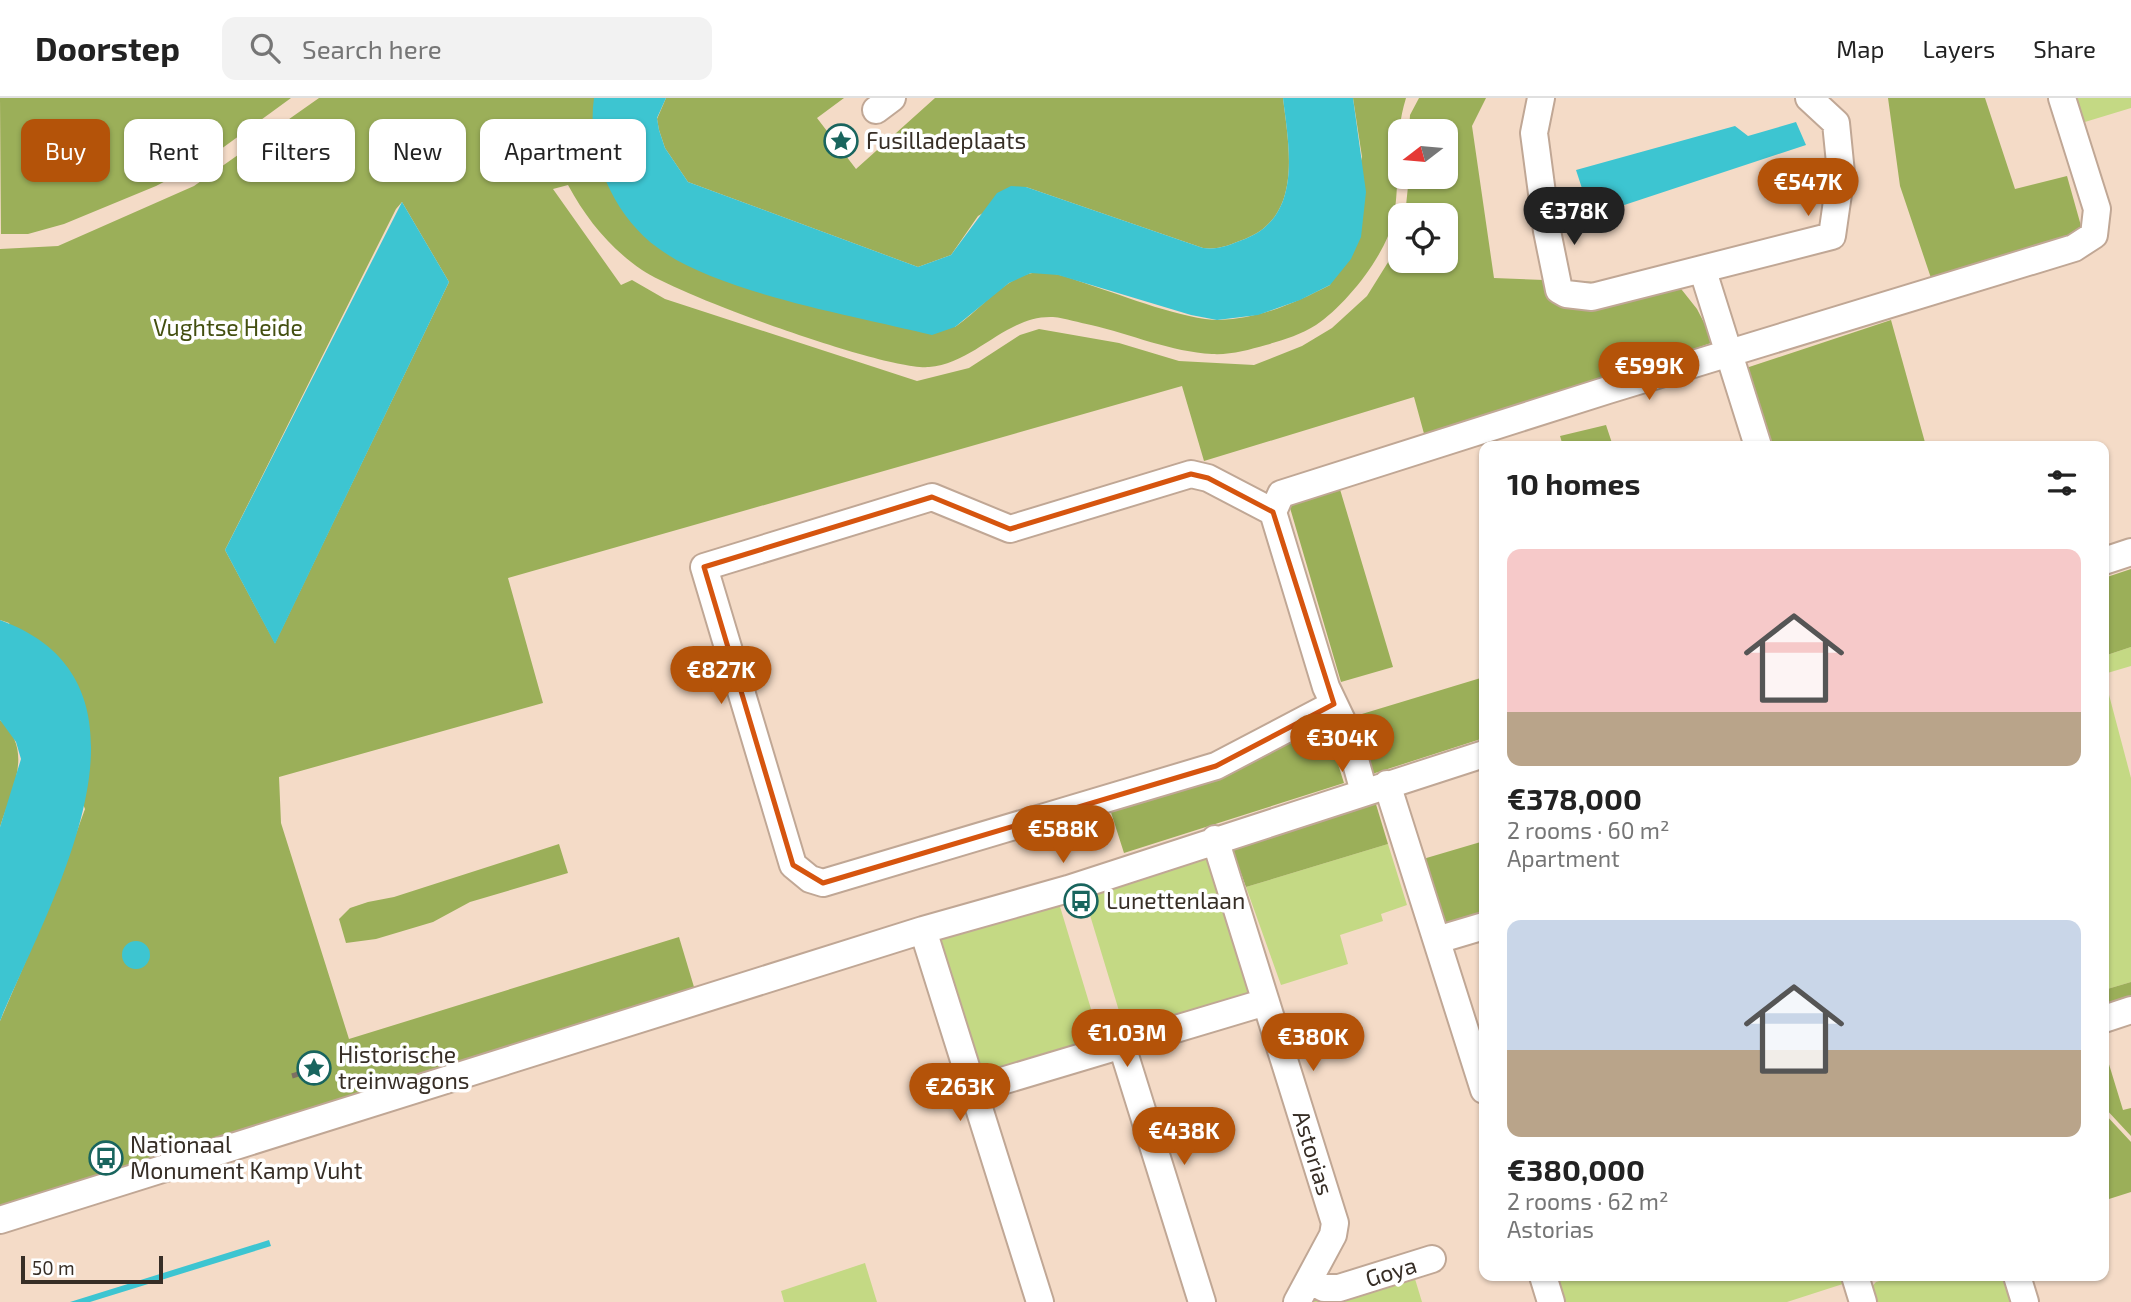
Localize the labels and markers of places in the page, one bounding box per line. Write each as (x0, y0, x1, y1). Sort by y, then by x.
place icon: Fusilladeplaats (822, 122, 860, 160)
place label: Fusilladeplaats (866, 126, 1026, 154)
pin: €547K (1759, 158, 1857, 218)
pin: €378K (1525, 188, 1623, 247)
pin: €599K (1600, 342, 1698, 402)
pin: €827K (672, 646, 770, 706)
pin: €304K (1293, 714, 1391, 774)
pin: €588K (1014, 806, 1112, 865)
bus stop icon: Lunettenlaan (1062, 882, 1100, 920)
place label: Lunettenlaan (1106, 886, 1245, 914)
pin: €1.03M (1070, 1010, 1184, 1069)
pin: €380K (1264, 1014, 1362, 1073)
place label: Historische treinwagons (338, 1040, 469, 1094)
place icon: Historische treinwagons (295, 1049, 333, 1087)
pin: €263K (911, 1063, 1009, 1123)
pin: €438K (1135, 1108, 1233, 1167)
place label: Nationaal Monument Kamp Vuht (130, 1130, 363, 1184)
bus stop icon: Nationaal Monument Kamp Vuht (87, 1139, 125, 1177)

